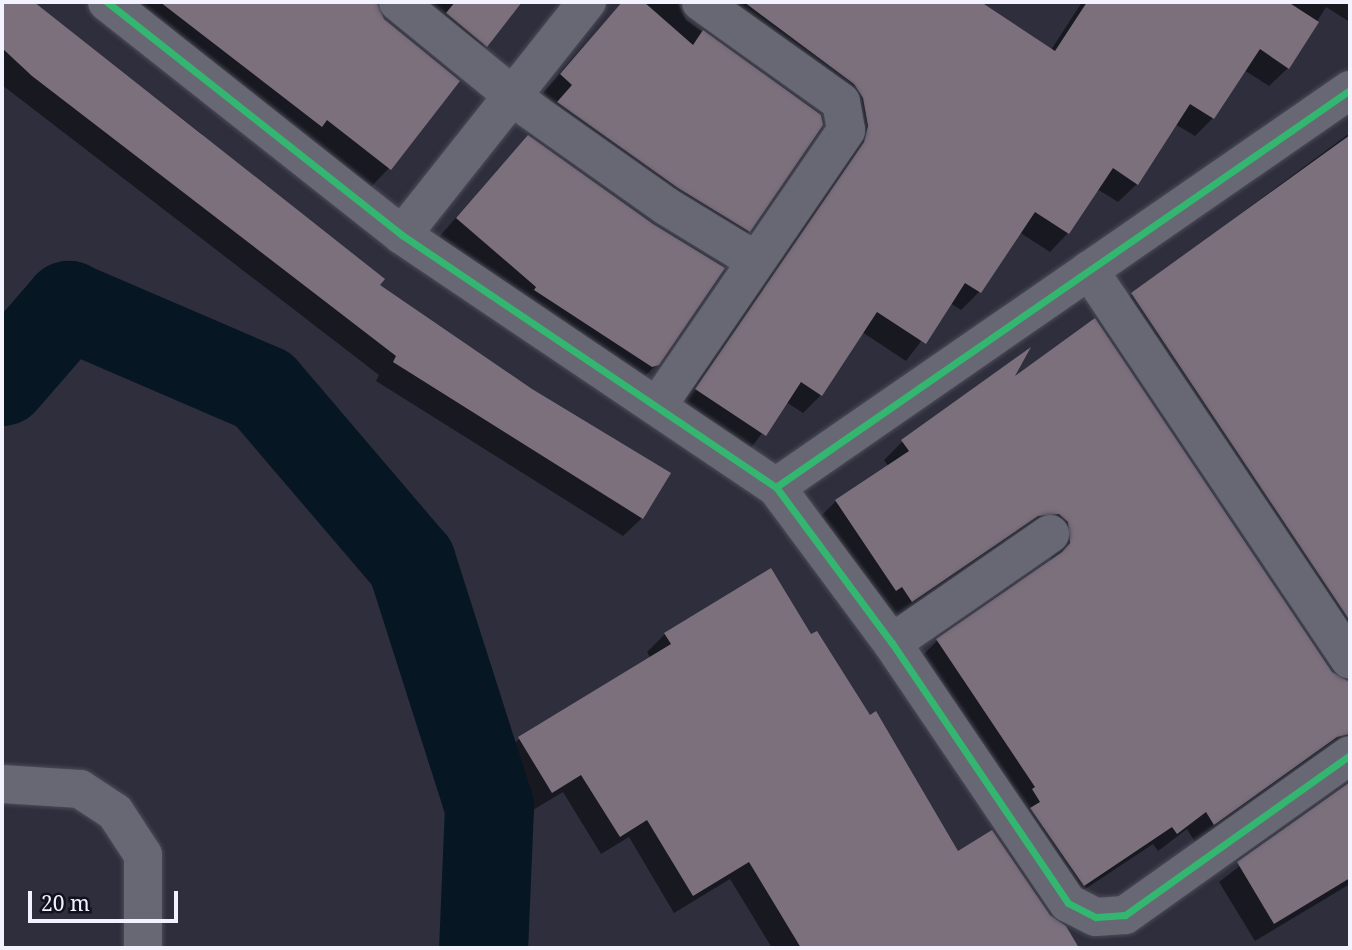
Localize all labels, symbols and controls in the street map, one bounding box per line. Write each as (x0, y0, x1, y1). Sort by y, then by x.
scale bar (32, 876, 182, 920)
text: 20 m (41, 889, 90, 917)

